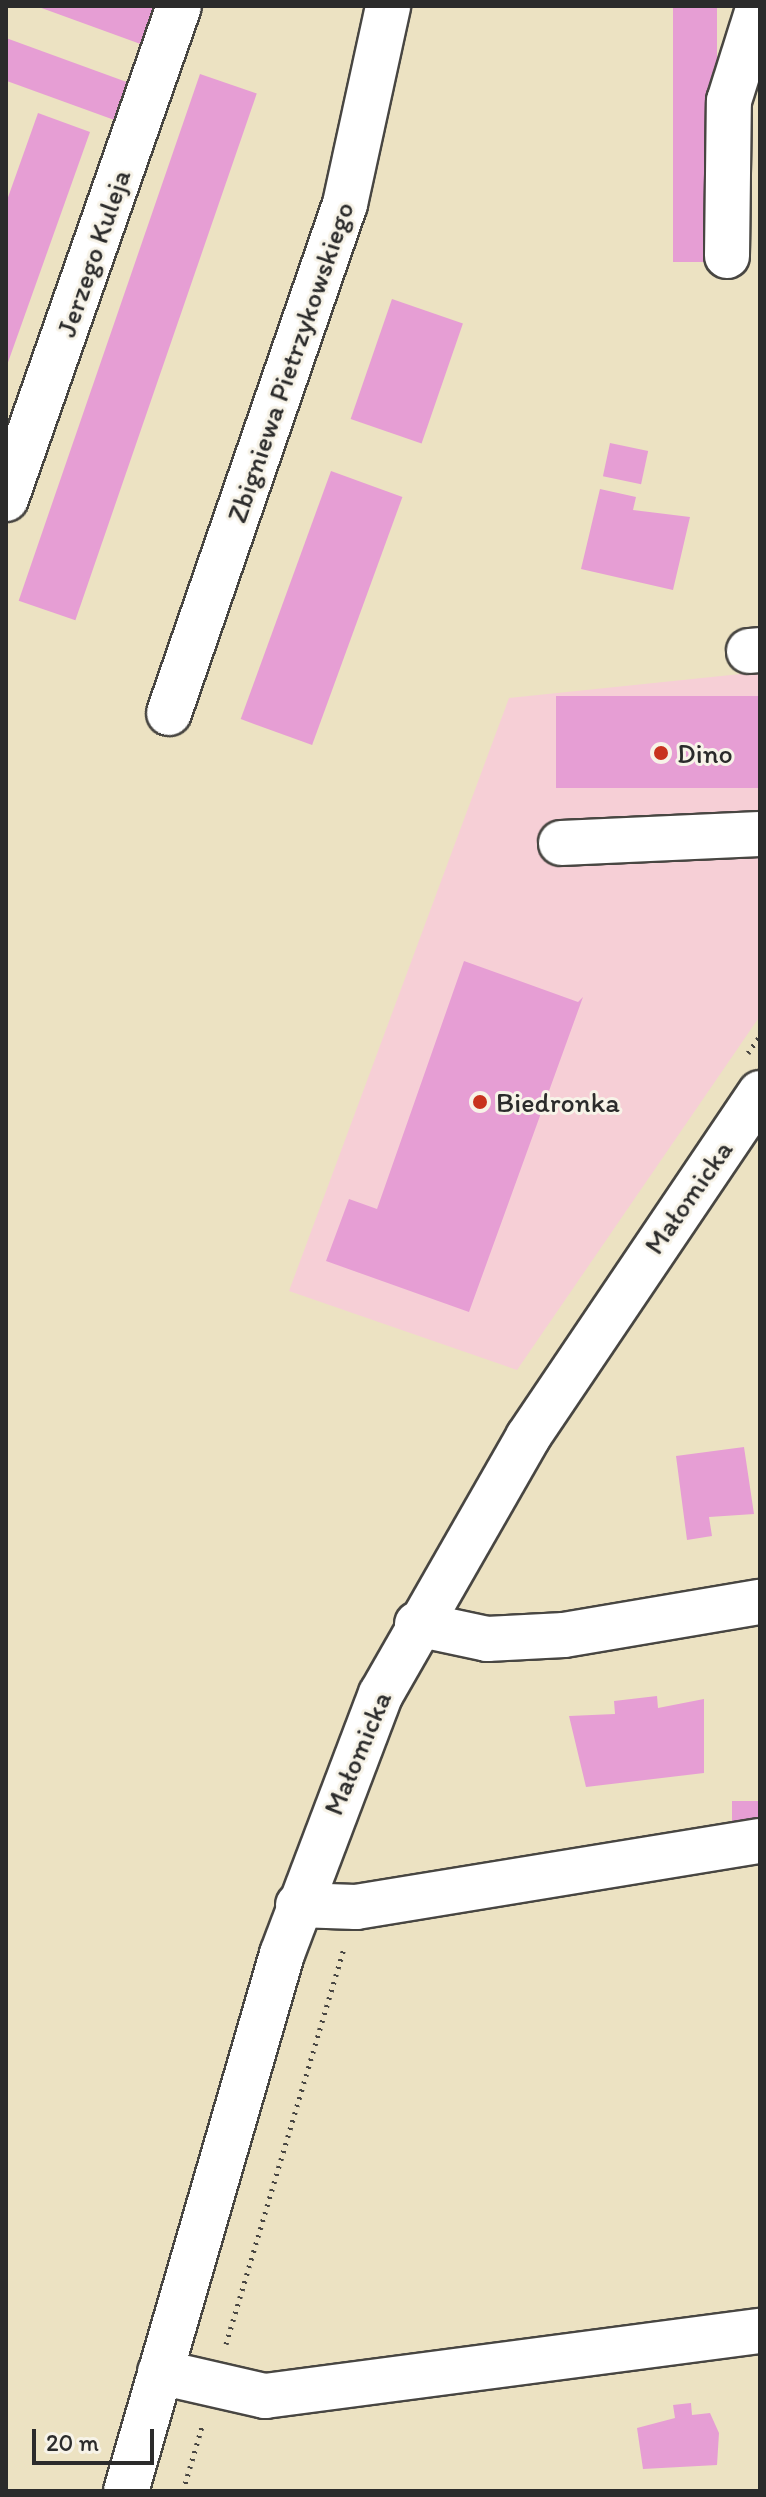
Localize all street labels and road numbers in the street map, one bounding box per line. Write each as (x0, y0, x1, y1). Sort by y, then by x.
street label: Jerzego Kuleja (49, 165, 137, 341)
street label: Zbigniewa Pietrzykowskiego (220, 198, 360, 526)
street label: Małomicka (637, 1134, 739, 1260)
street label: Małomicka (316, 1686, 398, 1820)

